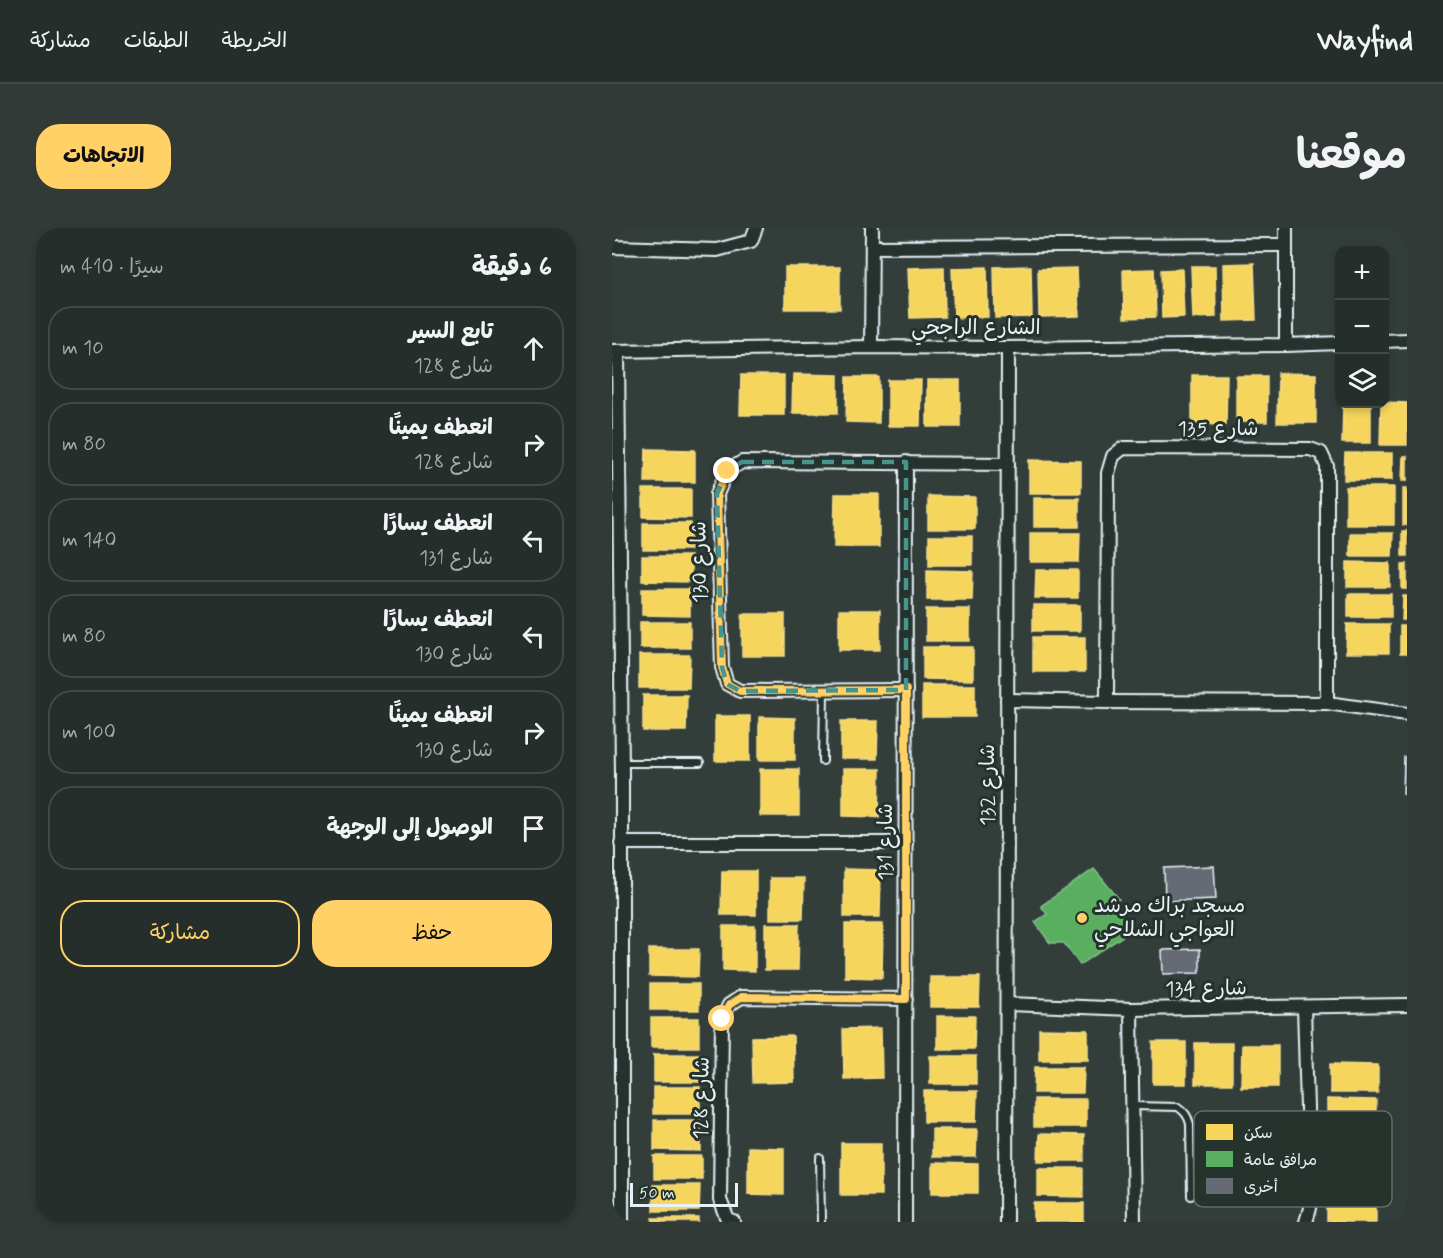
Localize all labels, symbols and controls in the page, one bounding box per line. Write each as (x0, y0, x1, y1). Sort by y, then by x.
text: Wayfind (1317, 23, 1413, 60)
text: مشاركة (30, 27, 91, 55)
text: الطبقات (124, 27, 189, 55)
text: الخريطة (222, 27, 287, 55)
button: الاتجاهات (36, 124, 171, 189)
text: موقعنا (1296, 129, 1407, 184)
map controls (1335, 246, 1389, 408)
button: + (1335, 246, 1389, 300)
text: 6 دقيقة (472, 251, 552, 285)
text: سيرًا · 410 m (60, 254, 164, 281)
button: − (1335, 300, 1389, 354)
street label: الشارع الراجحي (911, 314, 1041, 346)
text: تابع السير (409, 318, 493, 346)
icon: ahead (517, 332, 550, 365)
text: 10 m (62, 335, 104, 362)
text: شارع 128 (414, 353, 493, 380)
button: layers (1335, 354, 1389, 408)
text: انعطف يمينًا (389, 414, 493, 442)
street label: شارع 135 (1177, 415, 1259, 443)
icon: right (517, 428, 550, 461)
text: 80 m (62, 431, 106, 458)
text: شارع 128 (414, 449, 493, 476)
route end (713, 457, 739, 483)
text: انعطف يسارًا (383, 510, 493, 538)
street label: شارع 130 (685, 521, 715, 603)
icon: left (517, 524, 550, 557)
text: 140 m (62, 527, 116, 554)
text: شارع 131 (419, 545, 493, 572)
text: انعطف يسارًا (383, 606, 493, 634)
icon: left (517, 620, 550, 653)
text: 80 m (62, 623, 106, 650)
text: شارع 130 (415, 641, 493, 668)
text: انعطف يمينًا (389, 702, 493, 730)
icon: right (517, 716, 550, 749)
text: 100 m (62, 719, 116, 746)
text: شارع 130 (415, 737, 493, 764)
street label: شارع 132 (974, 744, 1002, 826)
street label: شارع 131 (872, 803, 900, 881)
icon: arrive (517, 812, 550, 845)
text: الوصول إلى الوجهة (326, 814, 493, 842)
place label: مسجد براك مرشد العواجي الشلاحي (1094, 892, 1245, 948)
button: مشاركة (60, 900, 300, 967)
button: حفظ (312, 900, 552, 967)
marker: مسجد براك مرشد العواجي الشلاحي (1075, 911, 1089, 925)
street label: شارع 134 (1165, 974, 1247, 1004)
route start (708, 1005, 734, 1031)
street label: شارع 128 (687, 1056, 717, 1140)
legend (1194, 1111, 1392, 1207)
text: سكن (1244, 1123, 1273, 1144)
text: مرافق عامة (1244, 1150, 1317, 1171)
text: أخرى (1244, 1177, 1278, 1198)
scale bar (630, 1180, 738, 1208)
text: 50 m (639, 1183, 675, 1204)

